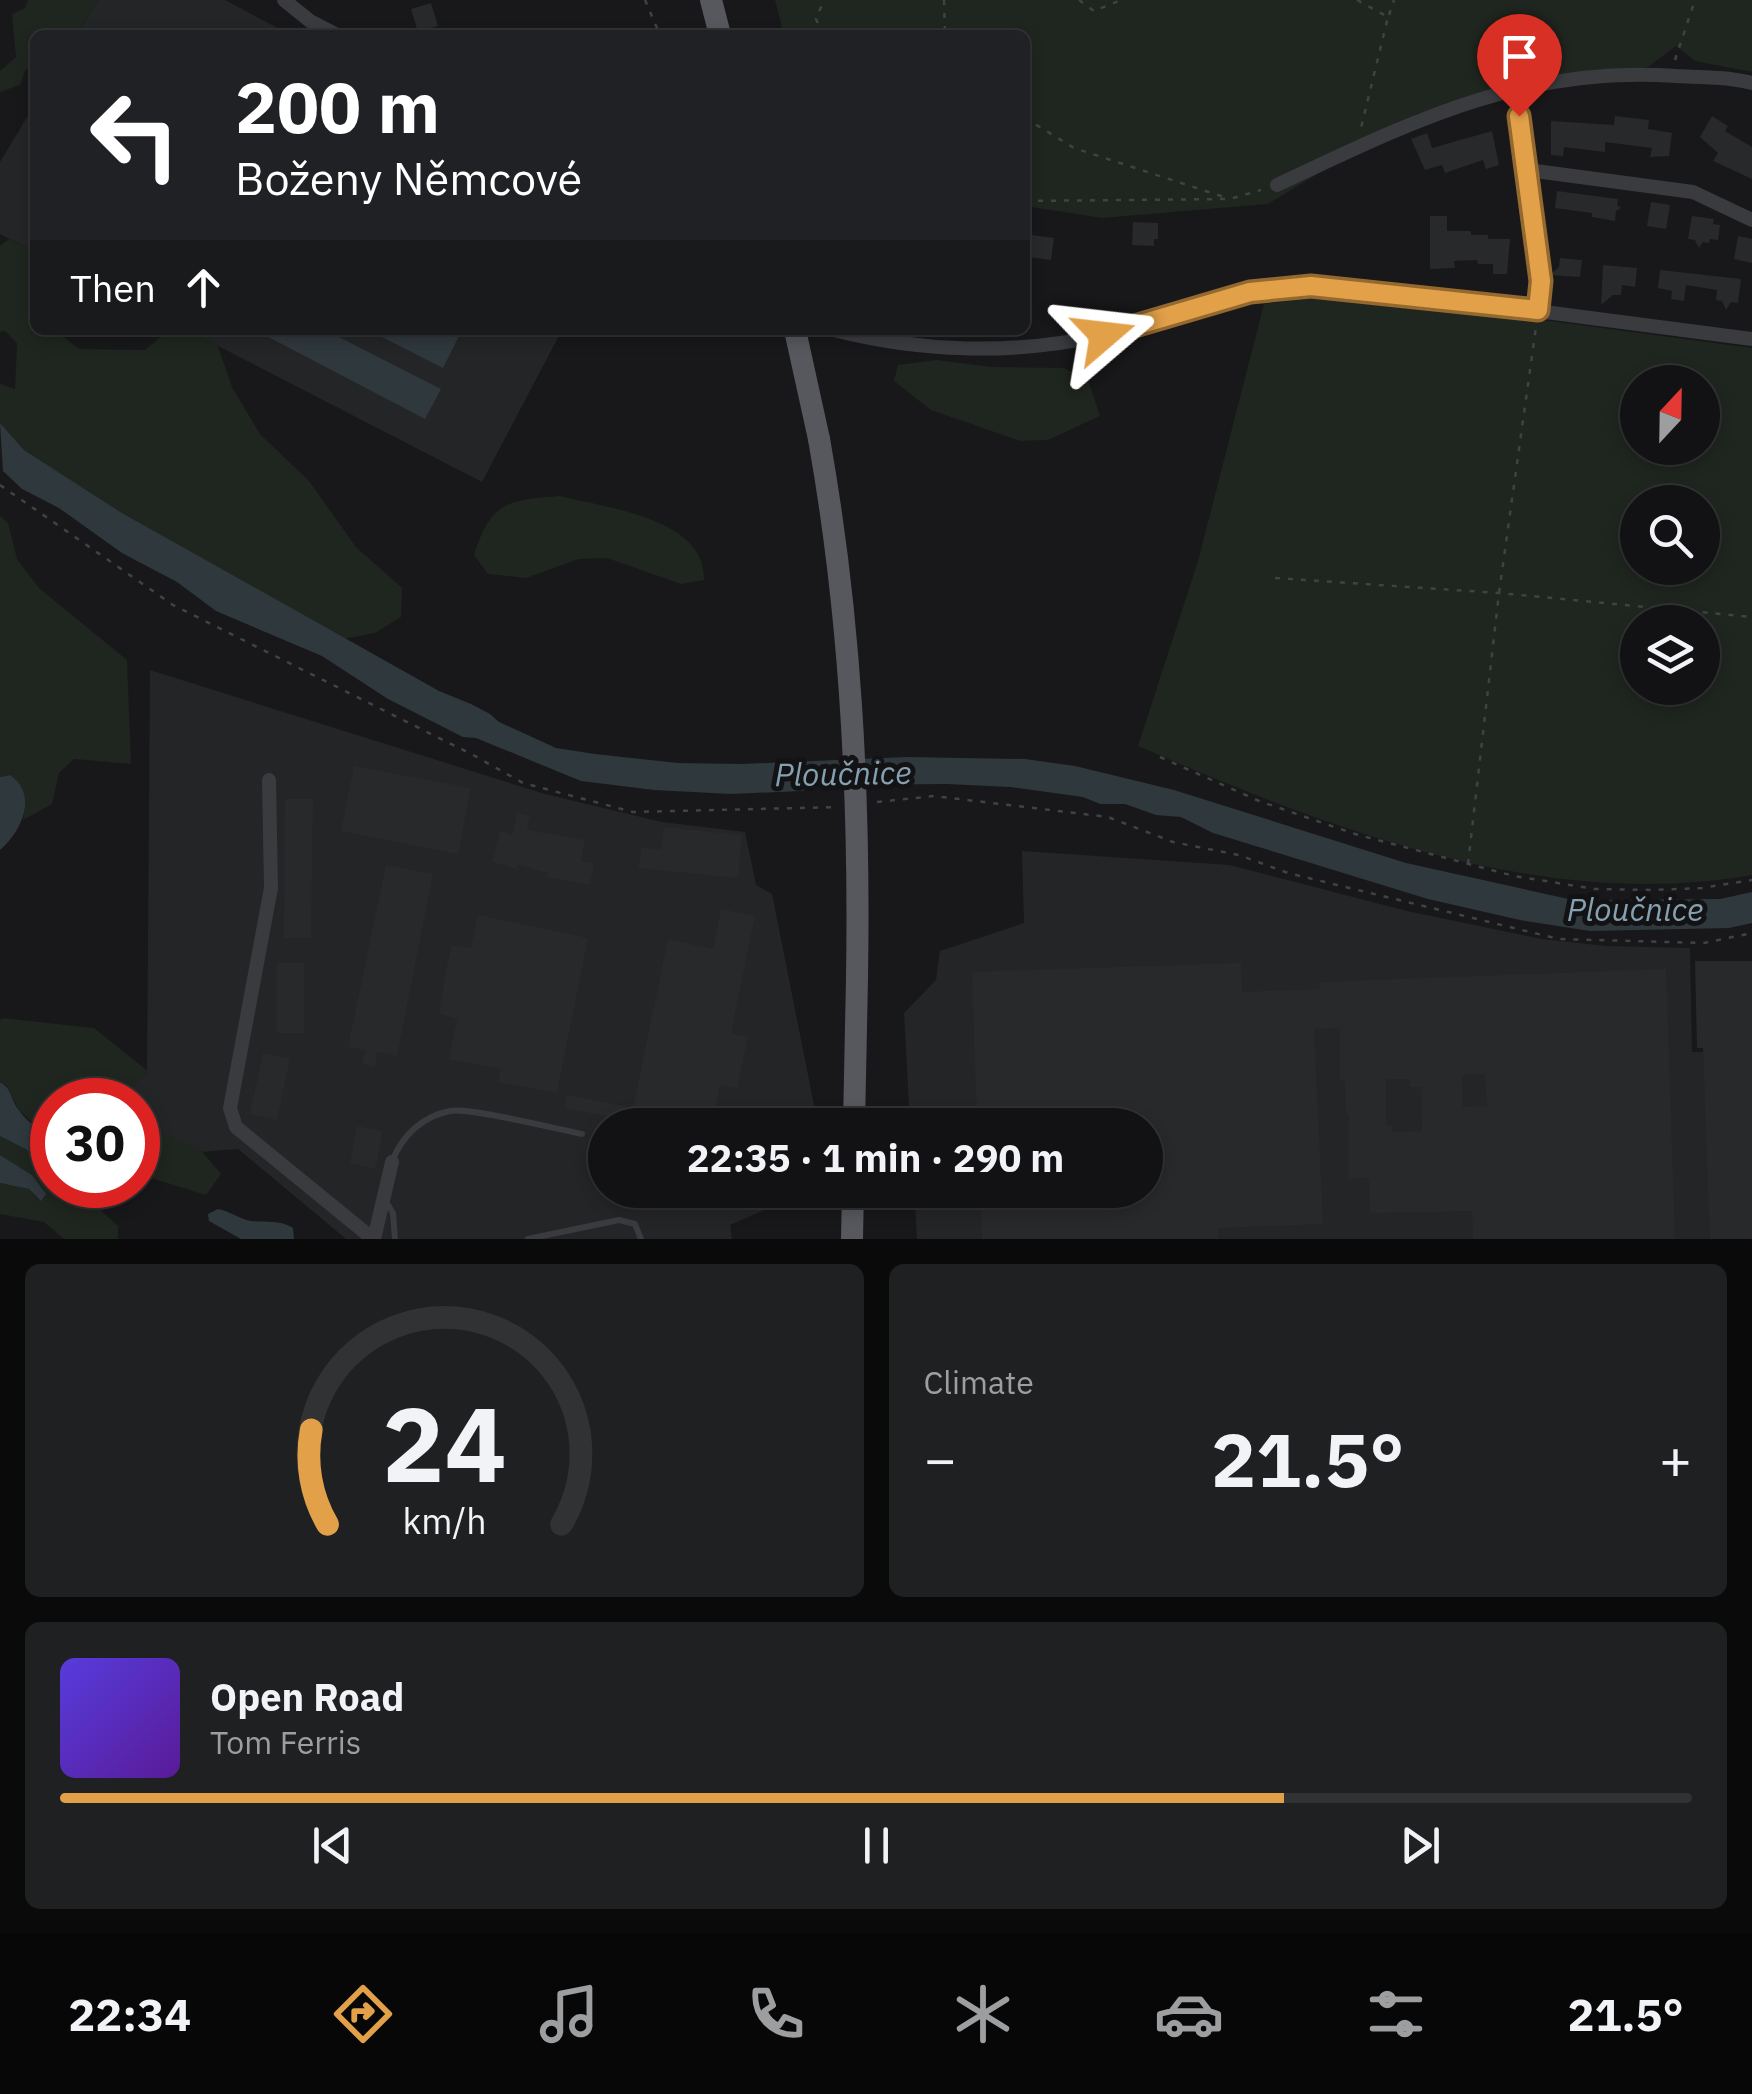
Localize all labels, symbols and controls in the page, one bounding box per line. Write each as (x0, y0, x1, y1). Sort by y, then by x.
pin (1477, 14, 1562, 117)
icon: arrive (1492, 29, 1547, 84)
text: 200 m (235, 61, 440, 152)
icon: left (70, 70, 200, 200)
text: Boženy Němcové (235, 149, 582, 207)
icon: ahead (176, 260, 231, 315)
text: Then (70, 263, 156, 312)
position arrow (1052, 283, 1156, 387)
north arrow (1620, 365, 1720, 465)
map controls (1620, 365, 1720, 705)
button: search (1620, 485, 1720, 585)
button: layers (1620, 605, 1720, 705)
water label: Ploučnice (774, 751, 912, 795)
water label: Ploučnice (1567, 888, 1703, 930)
speed limit sign: 30 (30, 1078, 160, 1208)
text: 22:35 · 1 min · 290 m (687, 1133, 1064, 1182)
text: Climate (924, 1361, 1034, 1403)
text: 24 (382, 1375, 507, 1511)
text: 21.5° (1211, 1410, 1405, 1508)
text: − (924, 1423, 957, 1494)
text: + (1659, 1423, 1692, 1494)
text: km/h (402, 1497, 486, 1544)
text: Open Road (210, 1672, 404, 1721)
text: Tom Ferris (210, 1721, 361, 1763)
icon: previous (305, 1818, 360, 1873)
icon: pause (849, 1818, 904, 1873)
icon: next (1393, 1818, 1448, 1873)
icon: directions (328, 1979, 398, 2049)
icon: music (534, 1979, 604, 2049)
icon: phone (741, 1979, 811, 2049)
icon: climate (948, 1979, 1018, 2049)
icon: car (1154, 1979, 1224, 2049)
icon: filters (1361, 1979, 1431, 2049)
text: 22:34 (68, 1985, 191, 2043)
text: 21.5° (1568, 1985, 1684, 2043)

